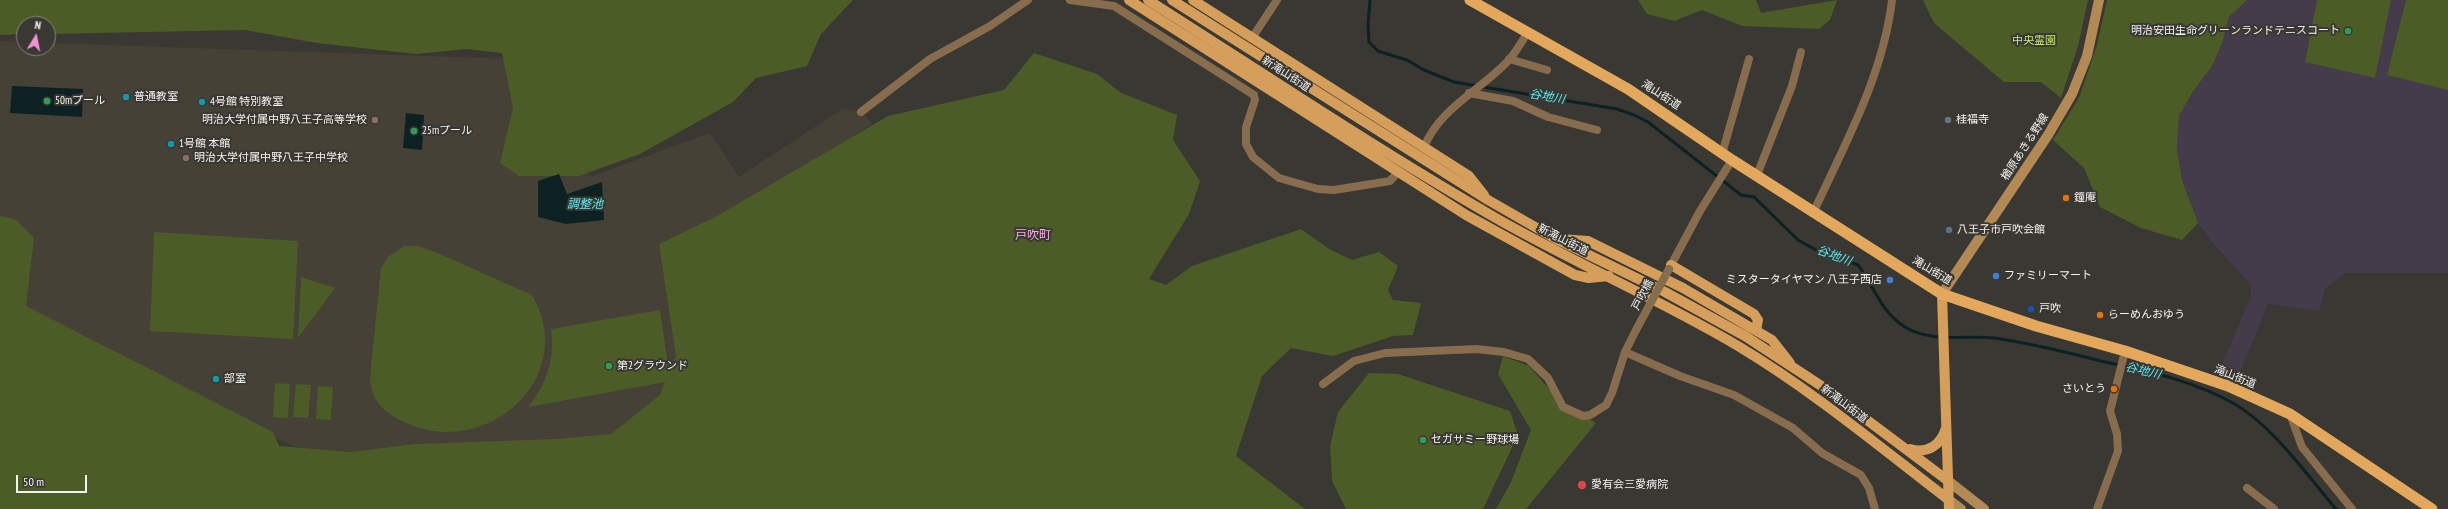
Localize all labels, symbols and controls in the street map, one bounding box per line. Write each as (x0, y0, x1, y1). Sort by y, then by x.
north arrow (16, 16, 56, 56)
text: N (34, 18, 42, 33)
place label: 明治安田生命グリーンランドテニスコート (2131, 24, 2340, 38)
marker: 明治安田生命グリーンランドテニスコート (2343, 26, 2353, 36)
park label: 中央霊園 (2012, 34, 2056, 48)
street label: 新滝山街道 (1259, 53, 1313, 95)
street label: 滝山街道 (1639, 77, 1683, 113)
water label: 谷地川 (1528, 87, 1566, 107)
place label: 普通教室 (134, 90, 178, 104)
marker: 普通教室 (121, 92, 131, 102)
place label: 50mプール (55, 94, 105, 108)
place label: 4号館 特別教室 (210, 95, 283, 109)
marker: 50mプール (42, 96, 52, 106)
marker: 4号館 特別教室 (197, 97, 207, 107)
street label: 楢原あきる野線 (1998, 111, 2052, 183)
place label: 明治大学付属中野八王子高等学校 (202, 113, 367, 127)
place label: 桂福寺 (1956, 113, 1989, 127)
marker: 明治大学付属中野八王子高等学校 (370, 115, 380, 125)
marker: 桂福寺 (1943, 115, 1953, 125)
place label: 25mプール (422, 124, 472, 138)
marker: 25mプール (409, 126, 419, 136)
place label: 1号館 本館 (179, 137, 230, 151)
marker: 1号館 本館 (166, 139, 176, 149)
place label: 明治大学付属中野八王子中学校 (194, 151, 348, 165)
marker: 明治大学付属中野八王子中学校 (181, 153, 191, 163)
place label: 鐘庵 (2074, 191, 2096, 205)
marker: 鐘庵 (2061, 193, 2071, 203)
water label: 調整池 (567, 198, 603, 212)
street label: 新滝山街道 (1536, 222, 1590, 258)
place label: 八王子市戸吹会館 (1957, 223, 2045, 237)
marker: 八王子市戸吹会館 (1944, 225, 1954, 235)
district label: 戸吹町 (1015, 229, 1051, 243)
water label: 谷地川 (1815, 243, 1853, 269)
street label: 滝山街道 (1910, 254, 1954, 288)
place label: ファミリーマート (2004, 269, 2092, 283)
marker: ファミリーマート (1991, 271, 2001, 281)
place label: ミスタータイヤマン 八王子西店 (1726, 273, 1882, 287)
marker: ミスタータイヤマン 八王子西店 (1885, 275, 1895, 285)
street label: 戸吹橋 (1629, 277, 1657, 313)
place label: 戸吹 (2039, 302, 2061, 316)
marker: 戸吹 (2026, 304, 2036, 314)
place label: らーめんおゆう (2108, 308, 2185, 322)
marker: らーめんおゆう (2095, 310, 2105, 320)
place label: 第2グラウンド (617, 359, 688, 373)
water label: 谷地川 (2124, 360, 2162, 382)
marker: 第2グラウンド (604, 361, 614, 371)
street label: 滝山街道 (2212, 363, 2258, 391)
place label: 部室 (224, 372, 246, 386)
marker: 部室 (211, 374, 221, 384)
street label: 新滝山街道 (1818, 382, 1870, 426)
place label: さいとう (2062, 382, 2106, 396)
marker: さいとう (2109, 384, 2119, 394)
place label: セガサミー野球場 (1431, 433, 1519, 447)
marker: セガサミー野球場 (1418, 435, 1428, 445)
scale bar (18, 467, 89, 493)
text: 50 m (23, 474, 44, 489)
place label: 愛有会三愛病院 (1591, 478, 1668, 492)
marker: 愛有会三愛病院 (1576, 479, 1588, 491)

